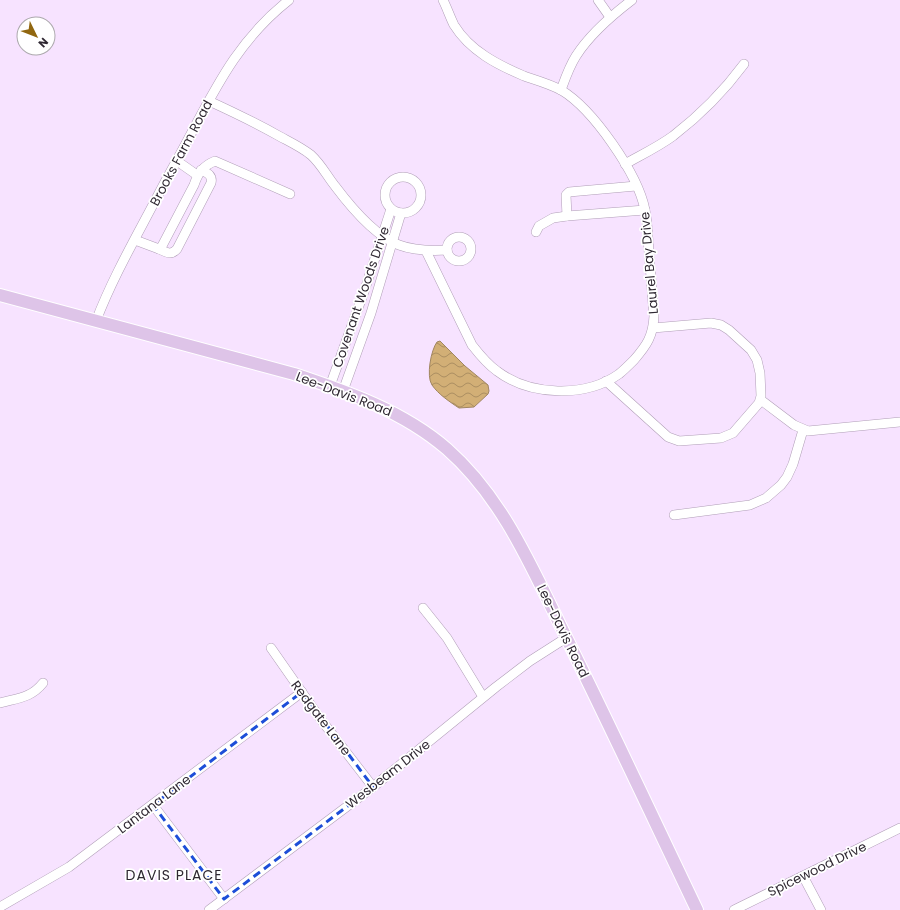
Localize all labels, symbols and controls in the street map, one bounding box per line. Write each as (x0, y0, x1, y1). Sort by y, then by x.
north arrow (16, 16, 56, 56)
text: N (35, 34, 52, 51)
street label: Brooks Farm Road (145, 97, 217, 209)
street label: Laurel Bay Drive (635, 211, 663, 315)
street label: Covenant Woods Drive (328, 224, 394, 370)
street label: Lee-Davis Road (293, 367, 395, 421)
street label: Lee-Davis Road (532, 581, 594, 681)
street label: Redgate Lane (287, 677, 355, 759)
street label: Wesbeam Drive (342, 735, 434, 813)
street label: Lantana Lane (113, 770, 195, 838)
street label: Spicewood Drive (764, 837, 870, 901)
district label: DAVIS PLACE (126, 865, 222, 885)

